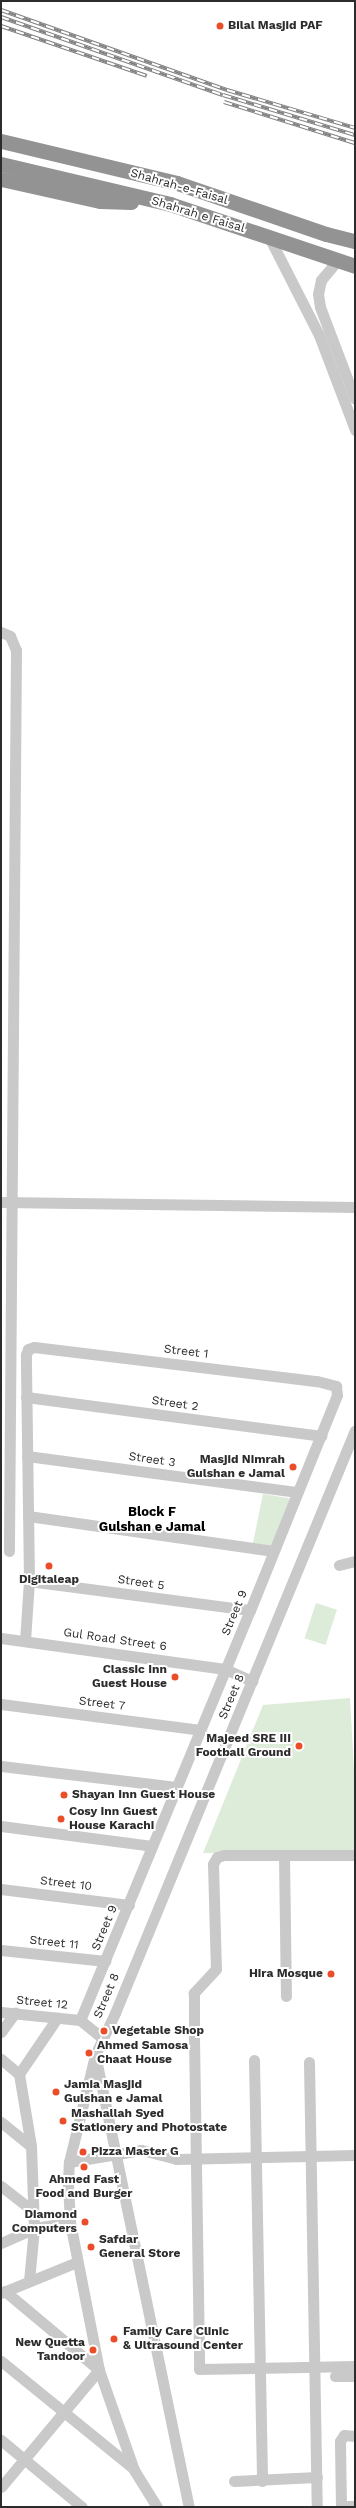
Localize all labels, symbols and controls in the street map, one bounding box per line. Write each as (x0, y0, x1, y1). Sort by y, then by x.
place label: Bilal Masjid PAF (228, 19, 323, 33)
marker: Bilal Masjid PAF (215, 21, 225, 31)
street label: Shahrah-e-Faisal (129, 166, 229, 208)
street label: Shahrah e Faisal (150, 194, 246, 236)
street label: Street 1 (163, 1342, 209, 1362)
street label: Street 2 (151, 1394, 199, 1414)
street label: Street 3 (128, 1450, 176, 1470)
place label: Masjid Nimrah Gulshan e Jamal (186, 1453, 285, 1481)
marker: Masjid Nimrah Gulshan e Jamal (288, 1462, 298, 1472)
district label: Block F Gulshan e Jamal (99, 1505, 205, 1536)
marker: Digitaleap (44, 1561, 54, 1571)
place label: Digitaleap (19, 1573, 79, 1587)
street label: Street 5 (117, 1573, 165, 1593)
street label: Street 9 (219, 1588, 251, 1638)
street label: Gul Road Street 6 (62, 1626, 168, 1654)
place label: Classic Inn Guest House (92, 1663, 167, 1691)
marker: Classic Inn Guest House (170, 1672, 180, 1682)
street label: Street 8 (216, 1672, 248, 1722)
street label: Street 7 (78, 1694, 126, 1714)
place label: Majeed SRE III Football Ground (195, 1732, 291, 1760)
marker: Majeed SRE III Football Ground (294, 1741, 304, 1751)
place label: Shayan Inn Guest House (72, 1788, 215, 1802)
marker: Shayan Inn Guest House (59, 1790, 69, 1800)
place label: Cosy Inn Guest House Karachi (69, 1805, 158, 1833)
marker: Cosy Inn Guest House Karachi (56, 1814, 66, 1824)
street label: Street 10 (39, 1874, 93, 1894)
street label: Street 9 (89, 1903, 121, 1953)
street label: Street 11 (29, 1933, 79, 1953)
place label: Hira Mosque (249, 1967, 323, 1981)
marker: Hira Mosque (326, 1969, 336, 1979)
street label: Street 8 (91, 1971, 123, 2021)
street label: Street 12 (15, 1993, 69, 2013)
place label: Vegetable Shop (112, 2024, 204, 2038)
marker: Vegetable Shop (99, 2026, 109, 2036)
place label: Ahmed Samosa Chaat House (97, 2039, 188, 2067)
marker: Ahmed Samosa Chaat House (84, 2048, 94, 2058)
place label: Jamia Masjid Gulshan e Jamal (64, 2078, 163, 2106)
marker: Jamia Masjid Gulshan e Jamal (51, 2087, 61, 2097)
place label: Mashallah Syed Stationery and Photostate (71, 2107, 227, 2135)
marker: Mashallah Syed Stationery and Photostate (58, 2116, 68, 2126)
place label: Pizza Master G (91, 2145, 179, 2159)
marker: Pizza Master G (78, 2147, 88, 2157)
marker: Ahmed Fast Food and Burger (79, 2162, 89, 2172)
place label: Ahmed Fast Food and Burger (36, 2173, 132, 2201)
place label: Diamond Computers (12, 2208, 77, 2236)
marker: Diamond Computers (80, 2217, 90, 2227)
place label: Safdar General Store (99, 2233, 181, 2261)
marker: Safdar General Store (86, 2242, 96, 2252)
place label: Family Care Clinic & Ultrasound Center (123, 2325, 243, 2353)
marker: Family Care Clinic & Ultrasound Center (108, 2333, 120, 2345)
place label: New Quetta Tandoor (15, 2336, 85, 2364)
marker: New Quetta Tandoor (88, 2345, 98, 2355)

